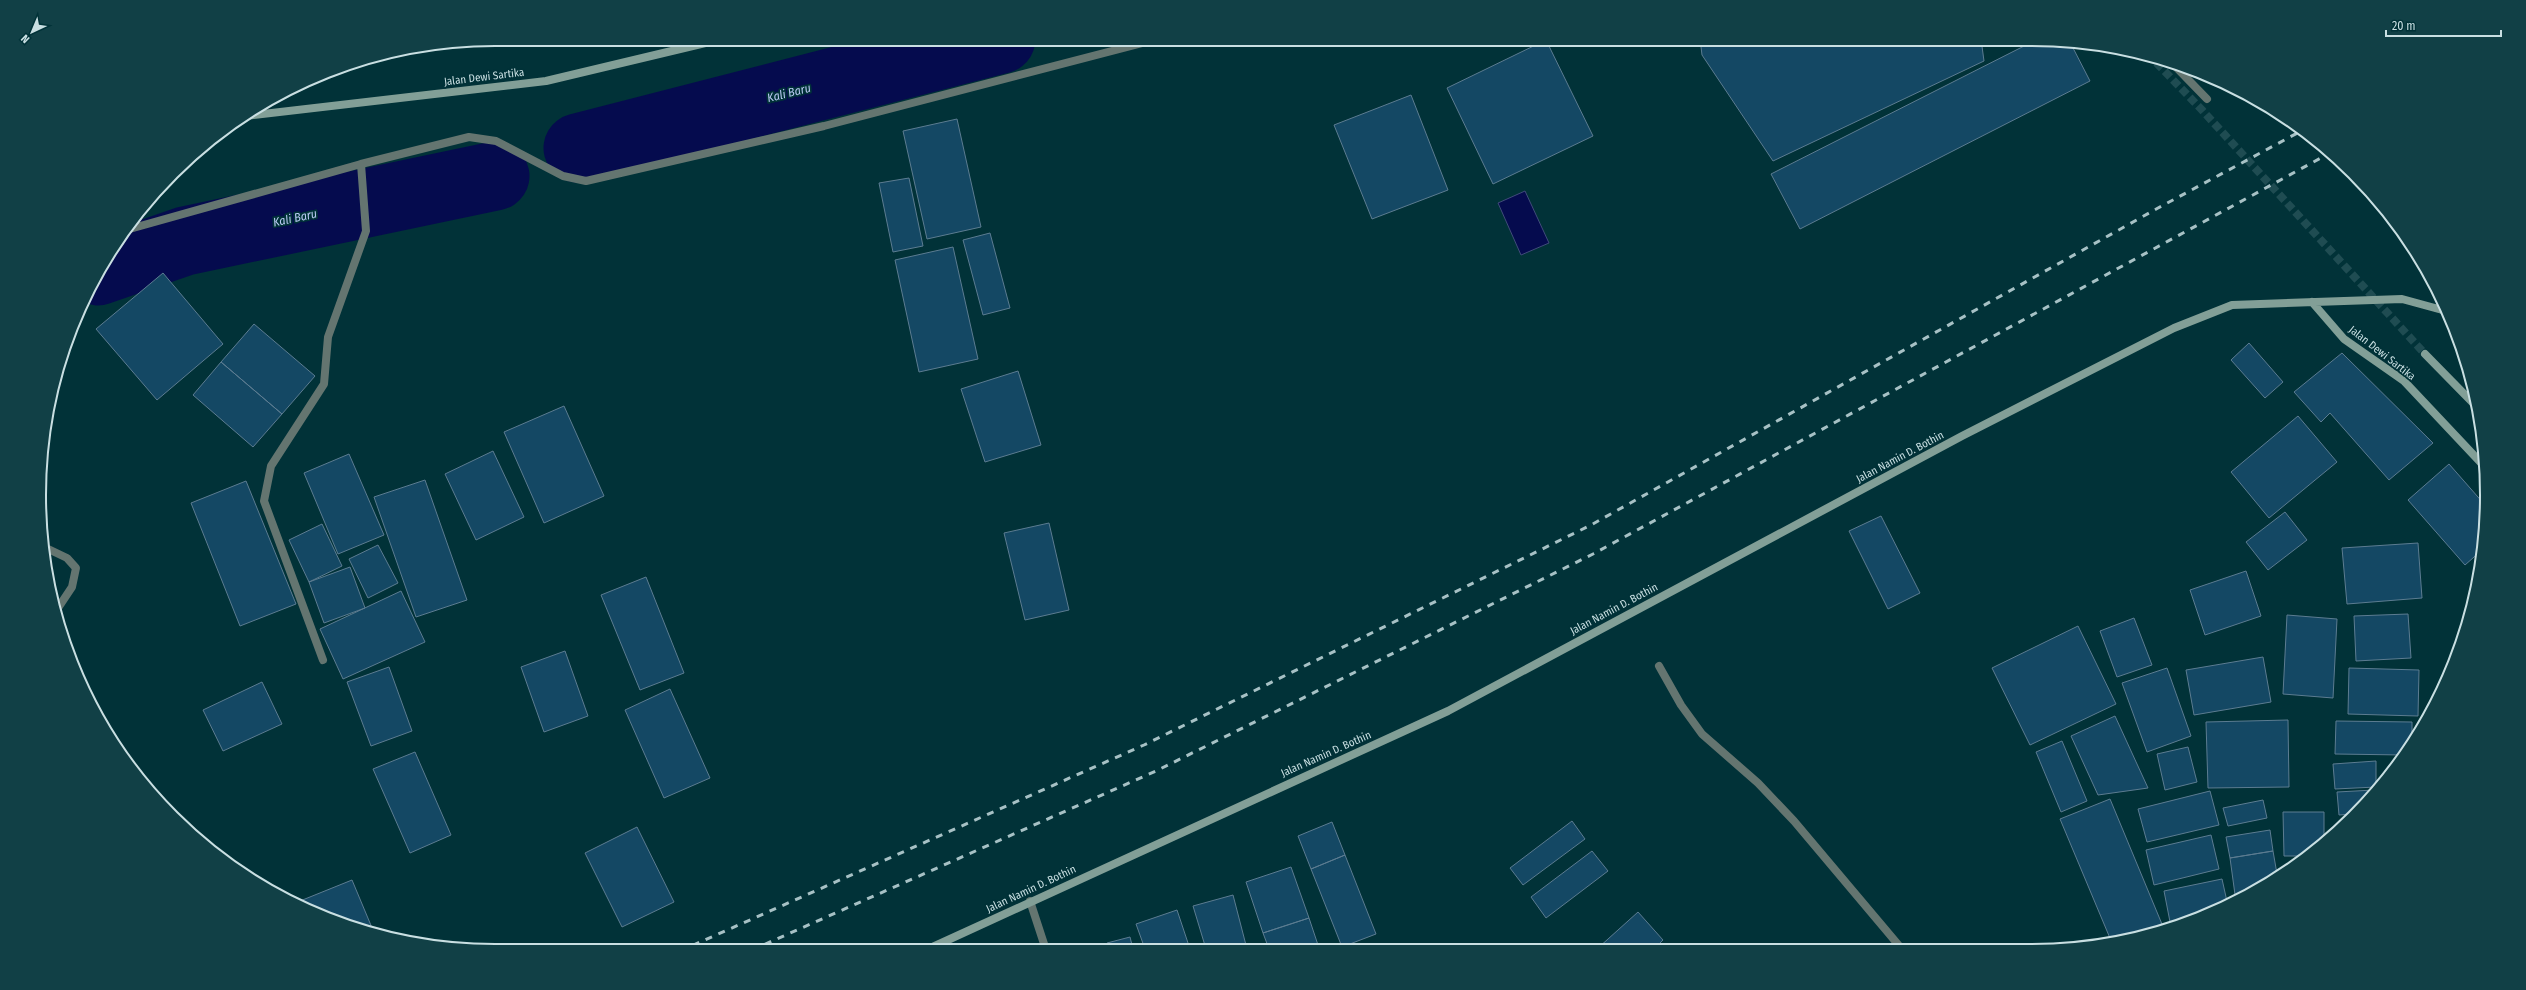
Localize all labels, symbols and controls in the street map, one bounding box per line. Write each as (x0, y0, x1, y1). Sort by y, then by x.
north arrow (12, 12, 52, 52)
scale bar (2386, 12, 2501, 38)
text: 20 m (2392, 19, 2416, 33)
text: N (19, 32, 32, 46)
street label: Jalan Dewi Sartika (443, 66, 525, 88)
water label: Kali Baru (766, 81, 812, 105)
water label: Kali Baru (272, 207, 318, 229)
street label: Jalan Dewi Sartika (2346, 323, 2418, 383)
street label: Jalan Namin D. Bothin (1854, 428, 1946, 486)
street label: Jalan Namin D. Bothin (1568, 580, 1660, 638)
street label: Jalan Namin D. Bothin (1279, 728, 1373, 780)
street label: Jalan Namin D. Bothin (984, 863, 1078, 915)

